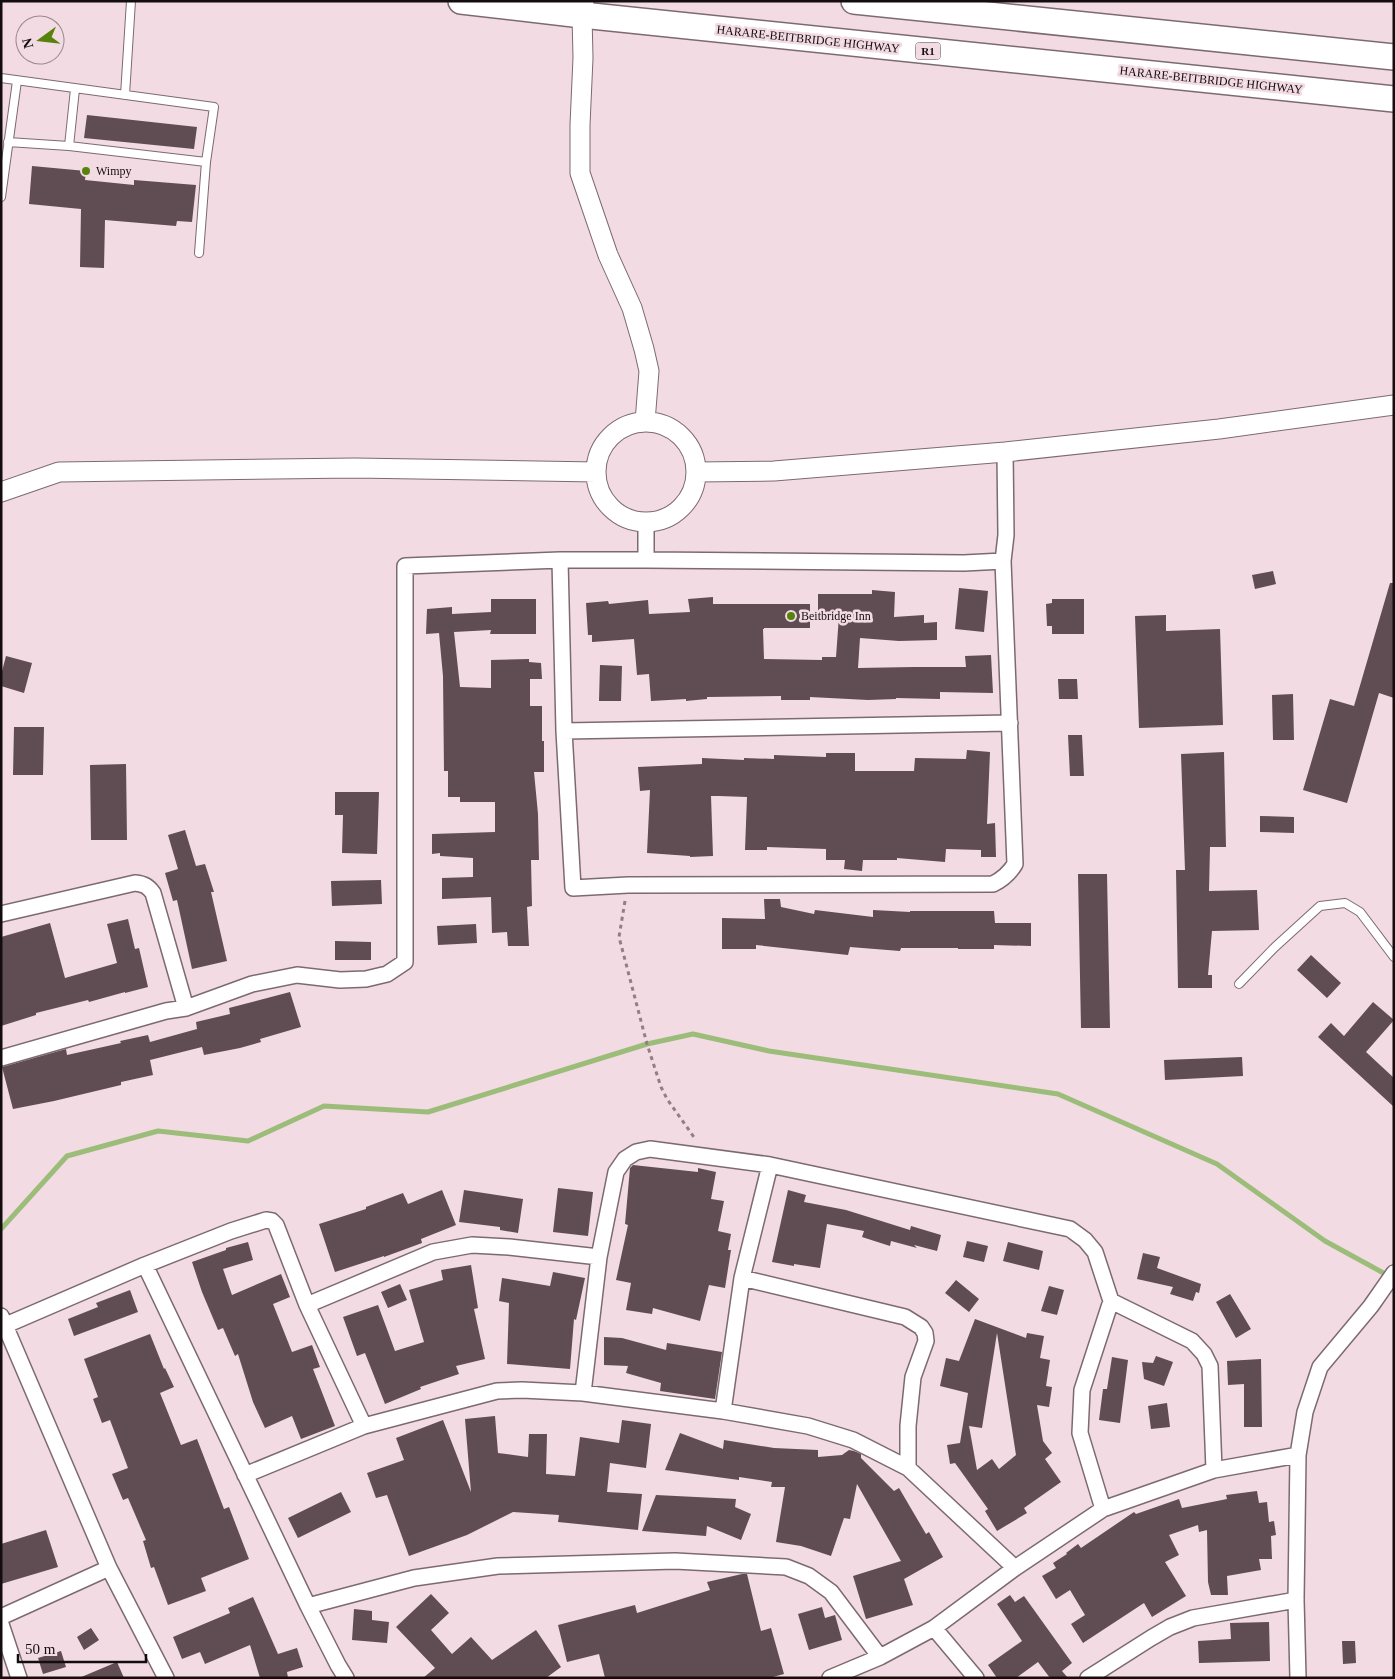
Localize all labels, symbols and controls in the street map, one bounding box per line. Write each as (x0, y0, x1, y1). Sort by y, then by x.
north arrow (15, 15, 65, 65)
street label: HARARE-BEITBRIDGE HIGHWAY (716, 22, 900, 56)
text: N (19, 36, 36, 50)
road number: R1 (916, 42, 940, 59)
street label: HARARE-BEITBRIDGE HIGHWAY (1119, 63, 1303, 97)
place label: Wimpy (96, 164, 132, 178)
marker: Wimpy (80, 165, 92, 177)
place label: Beitbridge Inn (801, 609, 871, 623)
marker: Beitbridge Inn (785, 610, 797, 622)
scale bar (18, 1632, 145, 1664)
text: 50 m (25, 1641, 56, 1657)

